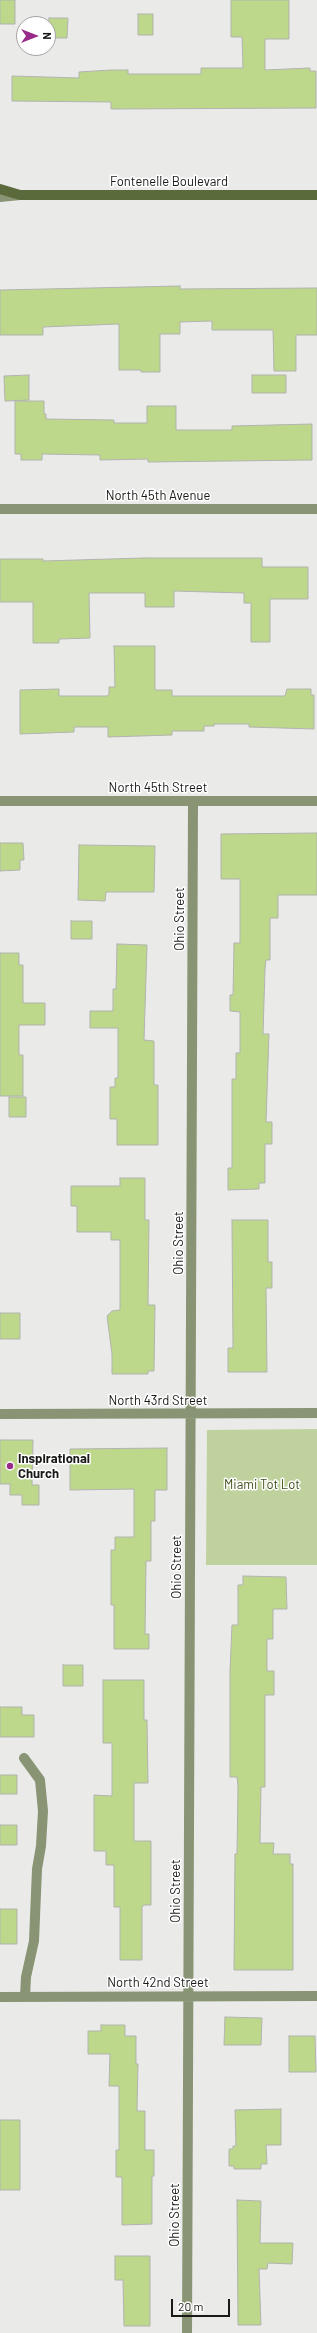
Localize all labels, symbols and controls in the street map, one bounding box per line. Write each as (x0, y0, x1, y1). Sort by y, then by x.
north arrow (16, 16, 56, 56)
text: N (41, 32, 54, 40)
street label: Fontenelle Boulevard (110, 174, 228, 190)
street label: North 45th Avenue (106, 488, 210, 504)
street label: North 45th Street (109, 780, 207, 796)
street label: Ohio Street (172, 887, 188, 951)
street label: Ohio Street (171, 1211, 187, 1275)
street label: North 43rd Street (109, 1393, 207, 1409)
place label: Inspirational Church (18, 1451, 90, 1482)
marker: Inspirational Church (5, 1461, 15, 1471)
park label: Miami Tot Lot (224, 1477, 300, 1493)
street label: Ohio Street (169, 1535, 185, 1599)
street label: Ohio Street (168, 1859, 184, 1923)
street label: North 42nd Street (107, 1975, 209, 1991)
street label: Ohio Street (167, 2183, 183, 2247)
scale bar (173, 2291, 232, 2317)
text: 20 m (178, 2299, 204, 2313)

